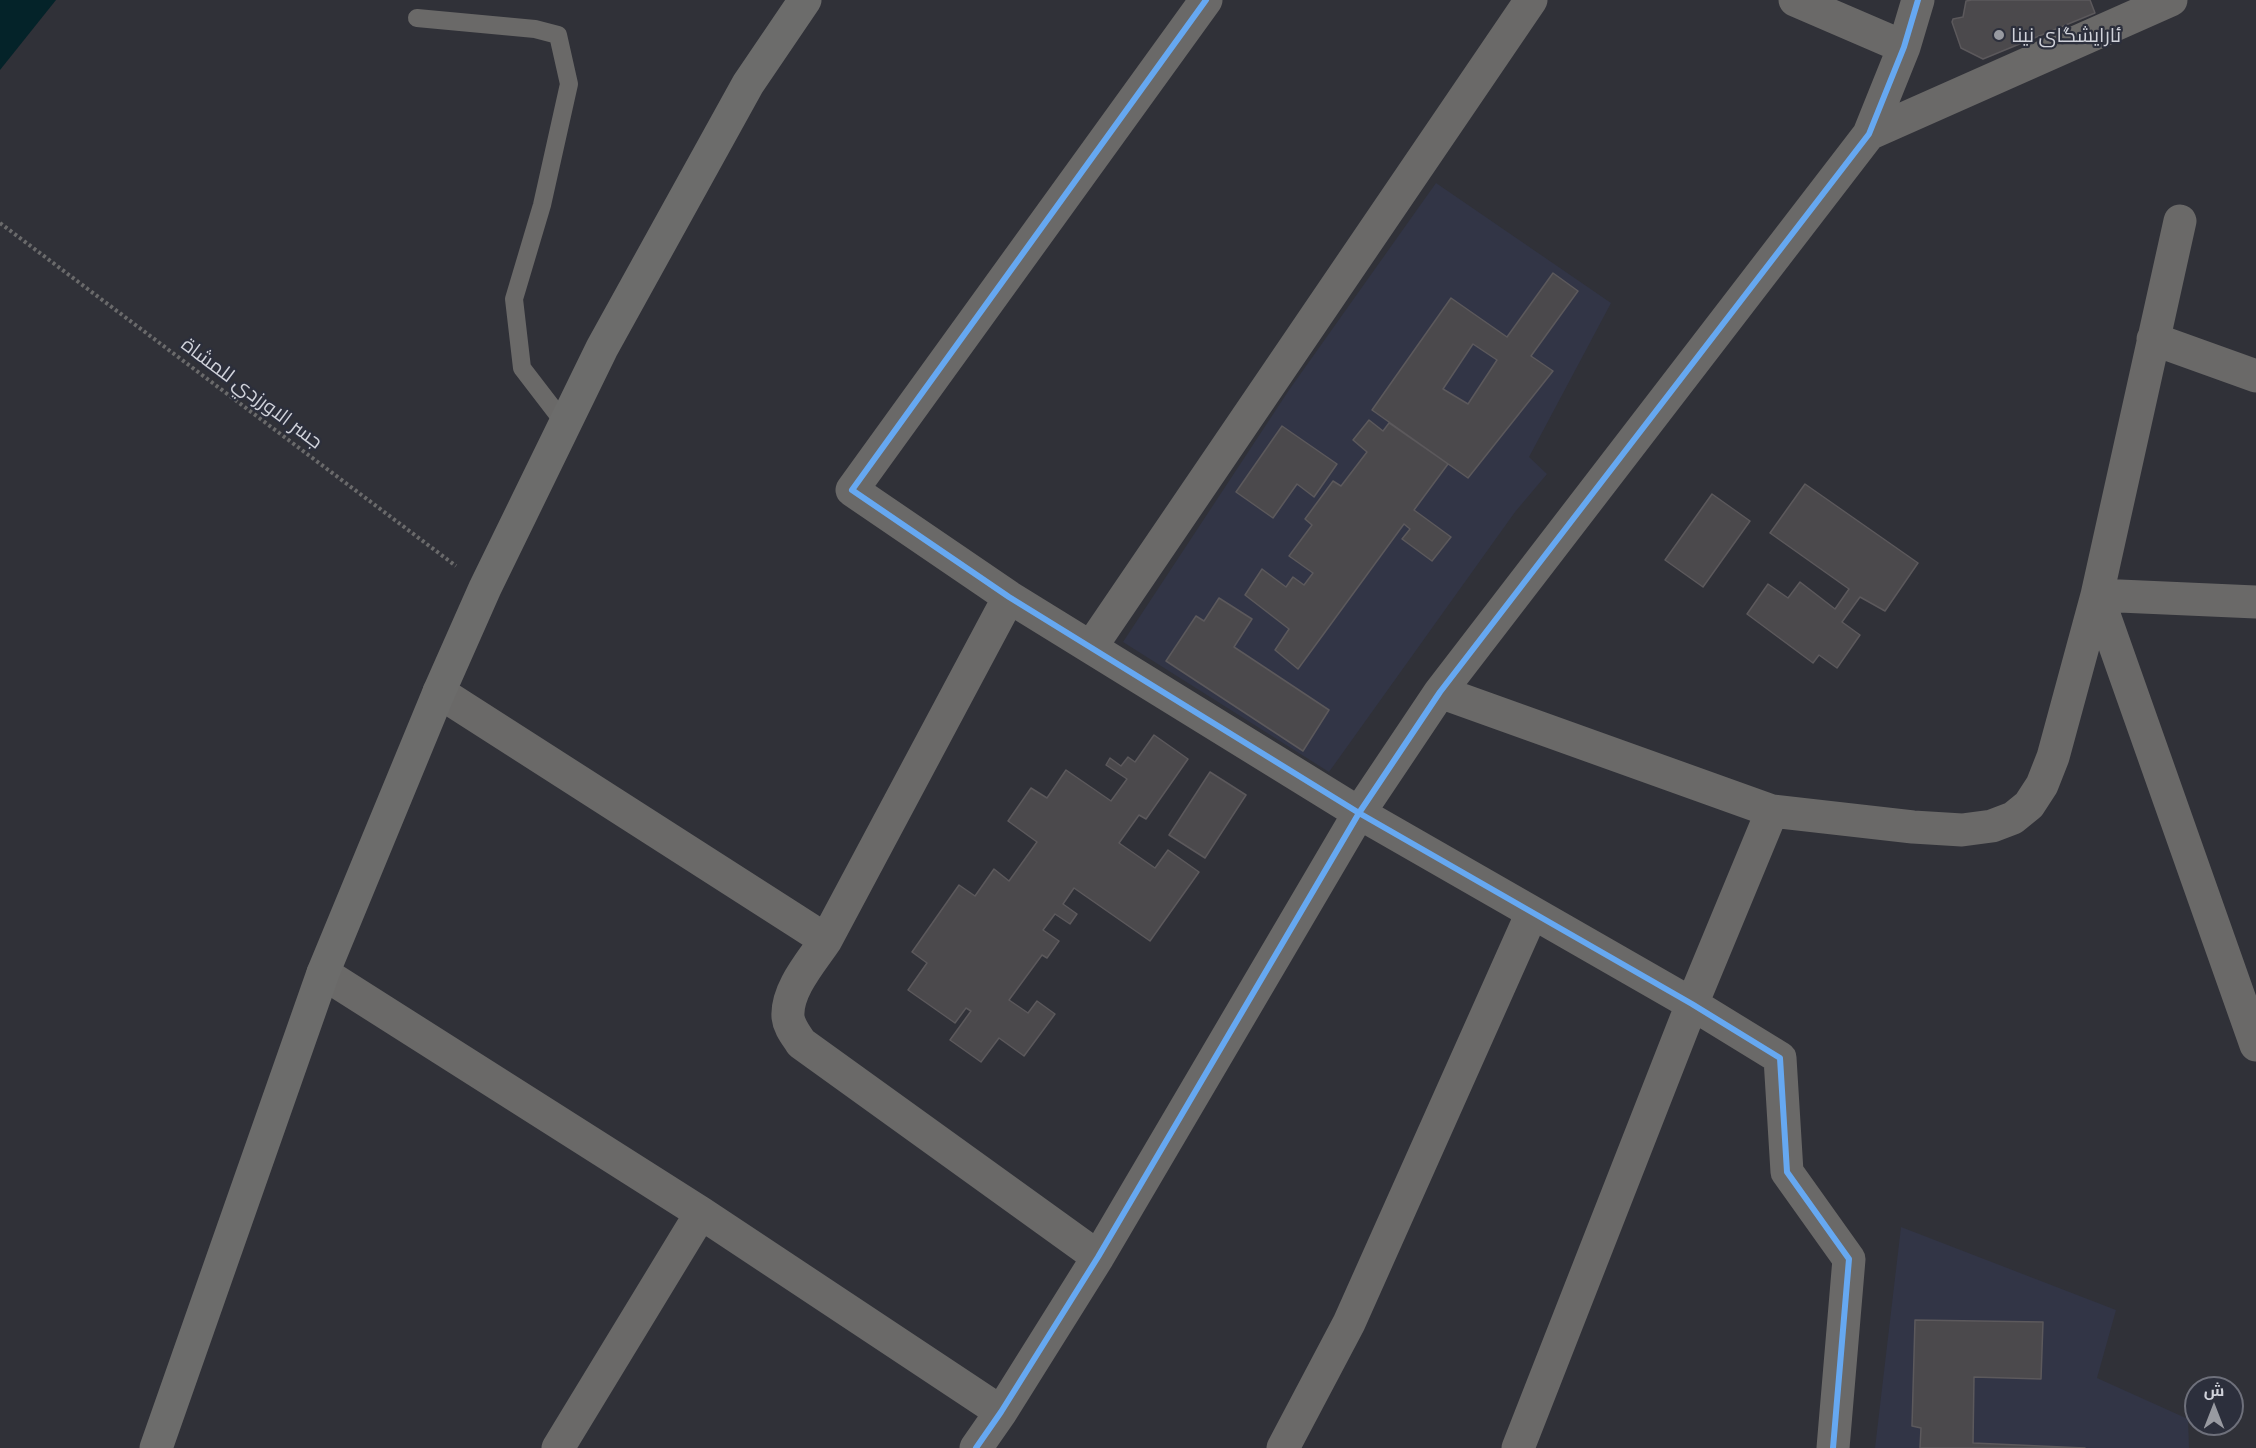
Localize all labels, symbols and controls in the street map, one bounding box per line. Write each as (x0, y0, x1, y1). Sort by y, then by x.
place label: ئارایشگای نینا (2011, 23, 2121, 47)
marker: ئارایشگای نینا (1992, 28, 2006, 42)
street label: جسر الاورزدي للمشاة (177, 332, 327, 454)
north arrow (2184, 1376, 2244, 1436)
text: ش (2204, 1381, 2224, 1399)

